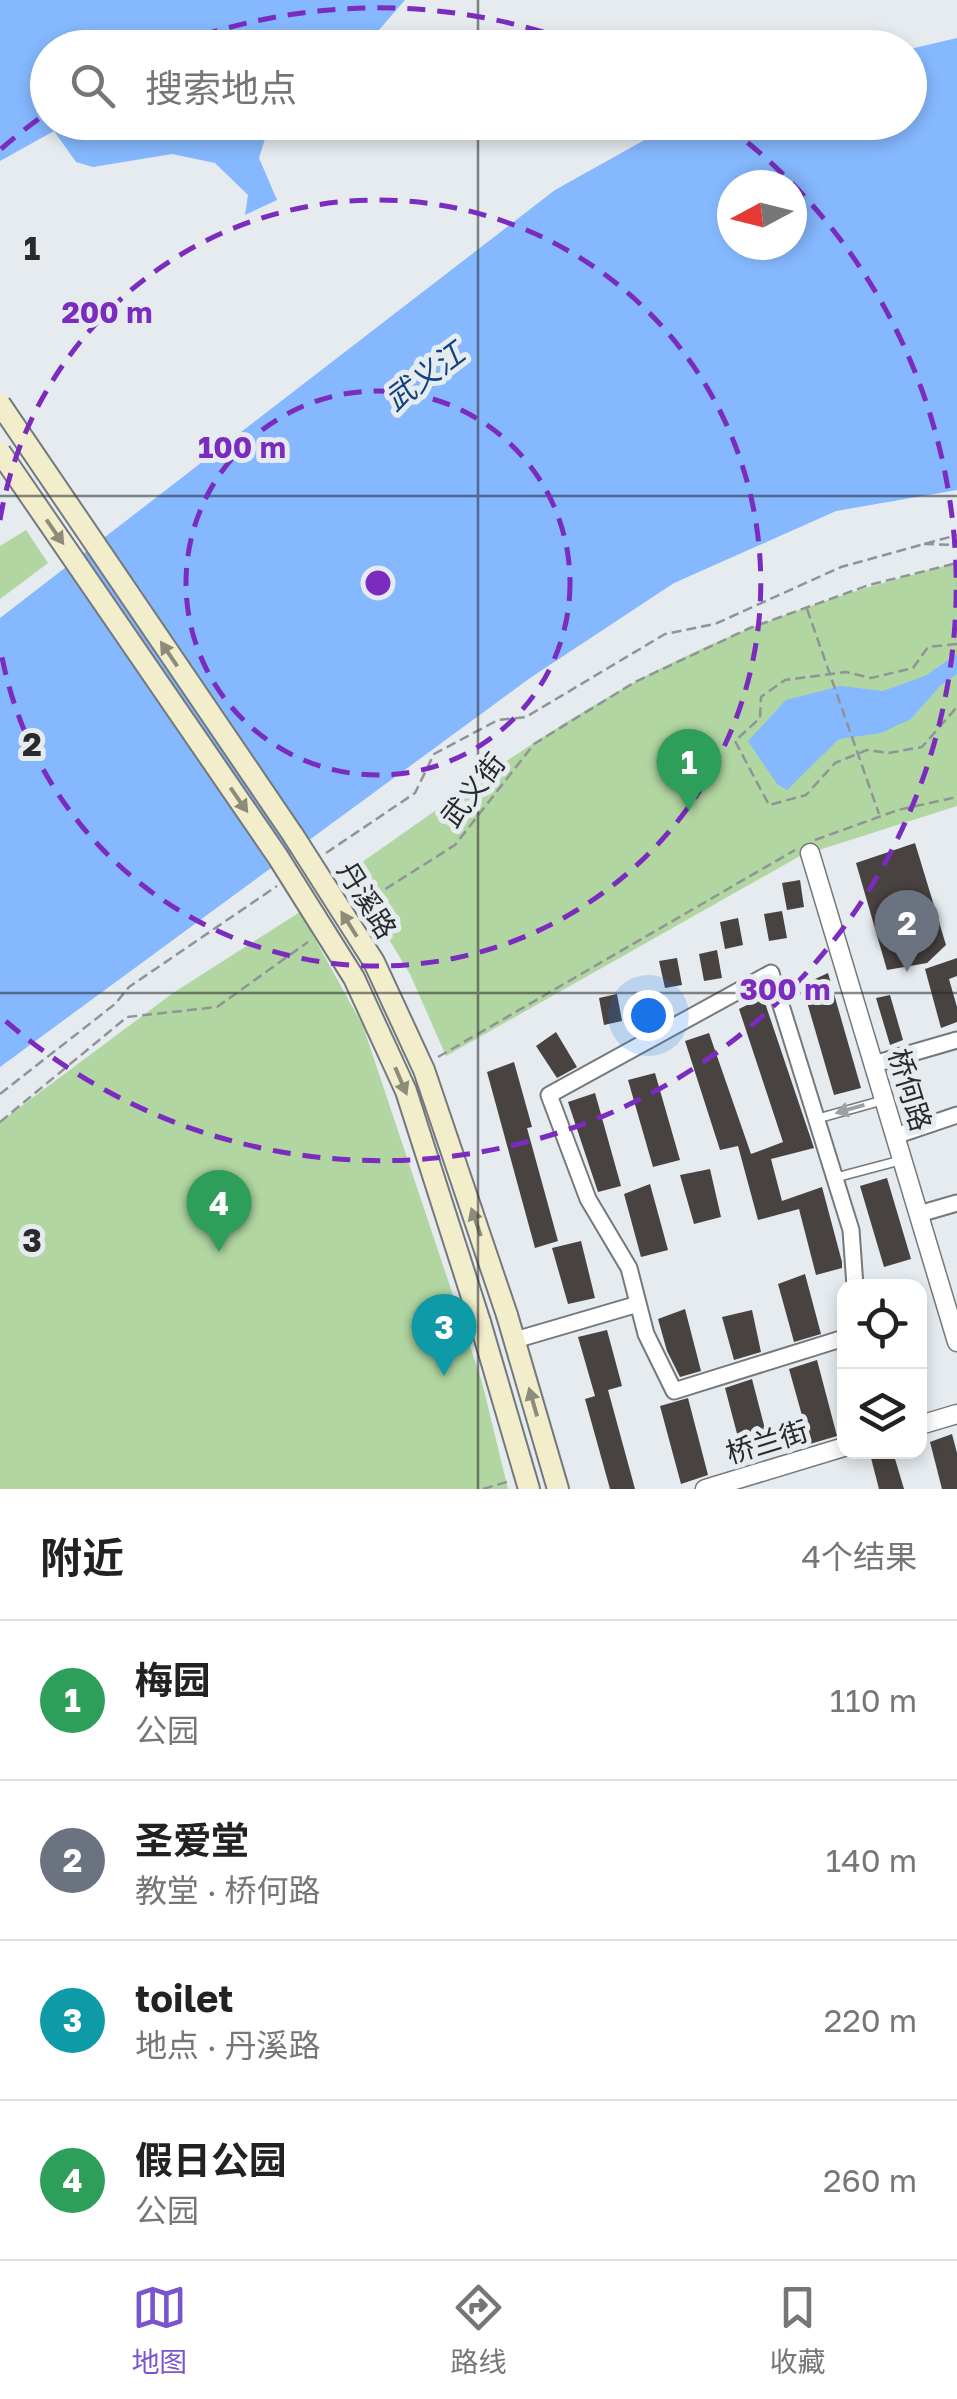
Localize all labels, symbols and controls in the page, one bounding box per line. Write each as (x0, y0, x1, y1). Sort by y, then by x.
search box (30, 30, 927, 140)
icon: search (65, 58, 120, 113)
text: 搜索地点 (145, 65, 297, 110)
north arrow (717, 170, 807, 260)
text: 1 (24, 229, 40, 267)
text: 200 m (61, 294, 153, 330)
water label: 武义江 (378, 333, 474, 418)
text: 100 m (198, 429, 286, 465)
one-way arrow (45, 519, 64, 546)
centre of rings (360, 565, 396, 601)
one-way arrow (161, 640, 179, 667)
text: 2 (22, 725, 42, 763)
pin: 1 (656, 728, 722, 811)
street label: 武义街 (434, 746, 511, 833)
one-way arrow (230, 786, 248, 813)
street label: 丹溪路 (331, 855, 404, 944)
pin: 2 (874, 890, 940, 972)
one-way arrow (341, 910, 359, 938)
text: 300 m (739, 971, 831, 1007)
your location (623, 990, 674, 1041)
street label: 桥何路 (882, 1045, 939, 1135)
one-way arrow (393, 1066, 409, 1096)
one-way arrow (834, 1102, 865, 1118)
pin: 4 (186, 1170, 252, 1252)
one-way arrow (468, 1207, 483, 1237)
text: 3 (22, 1221, 42, 1259)
map controls (837, 1279, 927, 1459)
button: locate (837, 1279, 927, 1369)
pin: 3 (412, 1294, 476, 1376)
button: layers (837, 1369, 927, 1459)
one-way arrow (524, 1386, 540, 1417)
street label: 桥兰街 (722, 1413, 812, 1470)
text: 附近 (40, 1532, 124, 1582)
text: 4个结果 (801, 1537, 917, 1575)
text: 梅园 (135, 1657, 211, 1702)
text: 1 (64, 1681, 81, 1719)
text: 110 m (830, 1681, 917, 1719)
text: 公园 (135, 1711, 199, 1749)
text: 圣爱堂 (135, 1817, 249, 1862)
text: 2 (63, 1841, 82, 1879)
text: 140 m (826, 1841, 917, 1879)
text: 教堂 · 桥何路 (135, 1871, 321, 1909)
text: toilet (135, 1975, 233, 2020)
text: 3 (63, 2001, 82, 2039)
text: 220 m (824, 2001, 917, 2039)
text: 地点 · 丹溪路 (135, 2026, 321, 2064)
text: 假日公园 (135, 2137, 287, 2182)
text: 4 (62, 2161, 83, 2199)
text: 260 m (823, 2161, 917, 2199)
text: 公园 (135, 2191, 199, 2229)
tab: 地图 (131, 2280, 188, 2380)
tab: 路线 (450, 2280, 507, 2380)
tab: 收藏 (769, 2280, 826, 2380)

